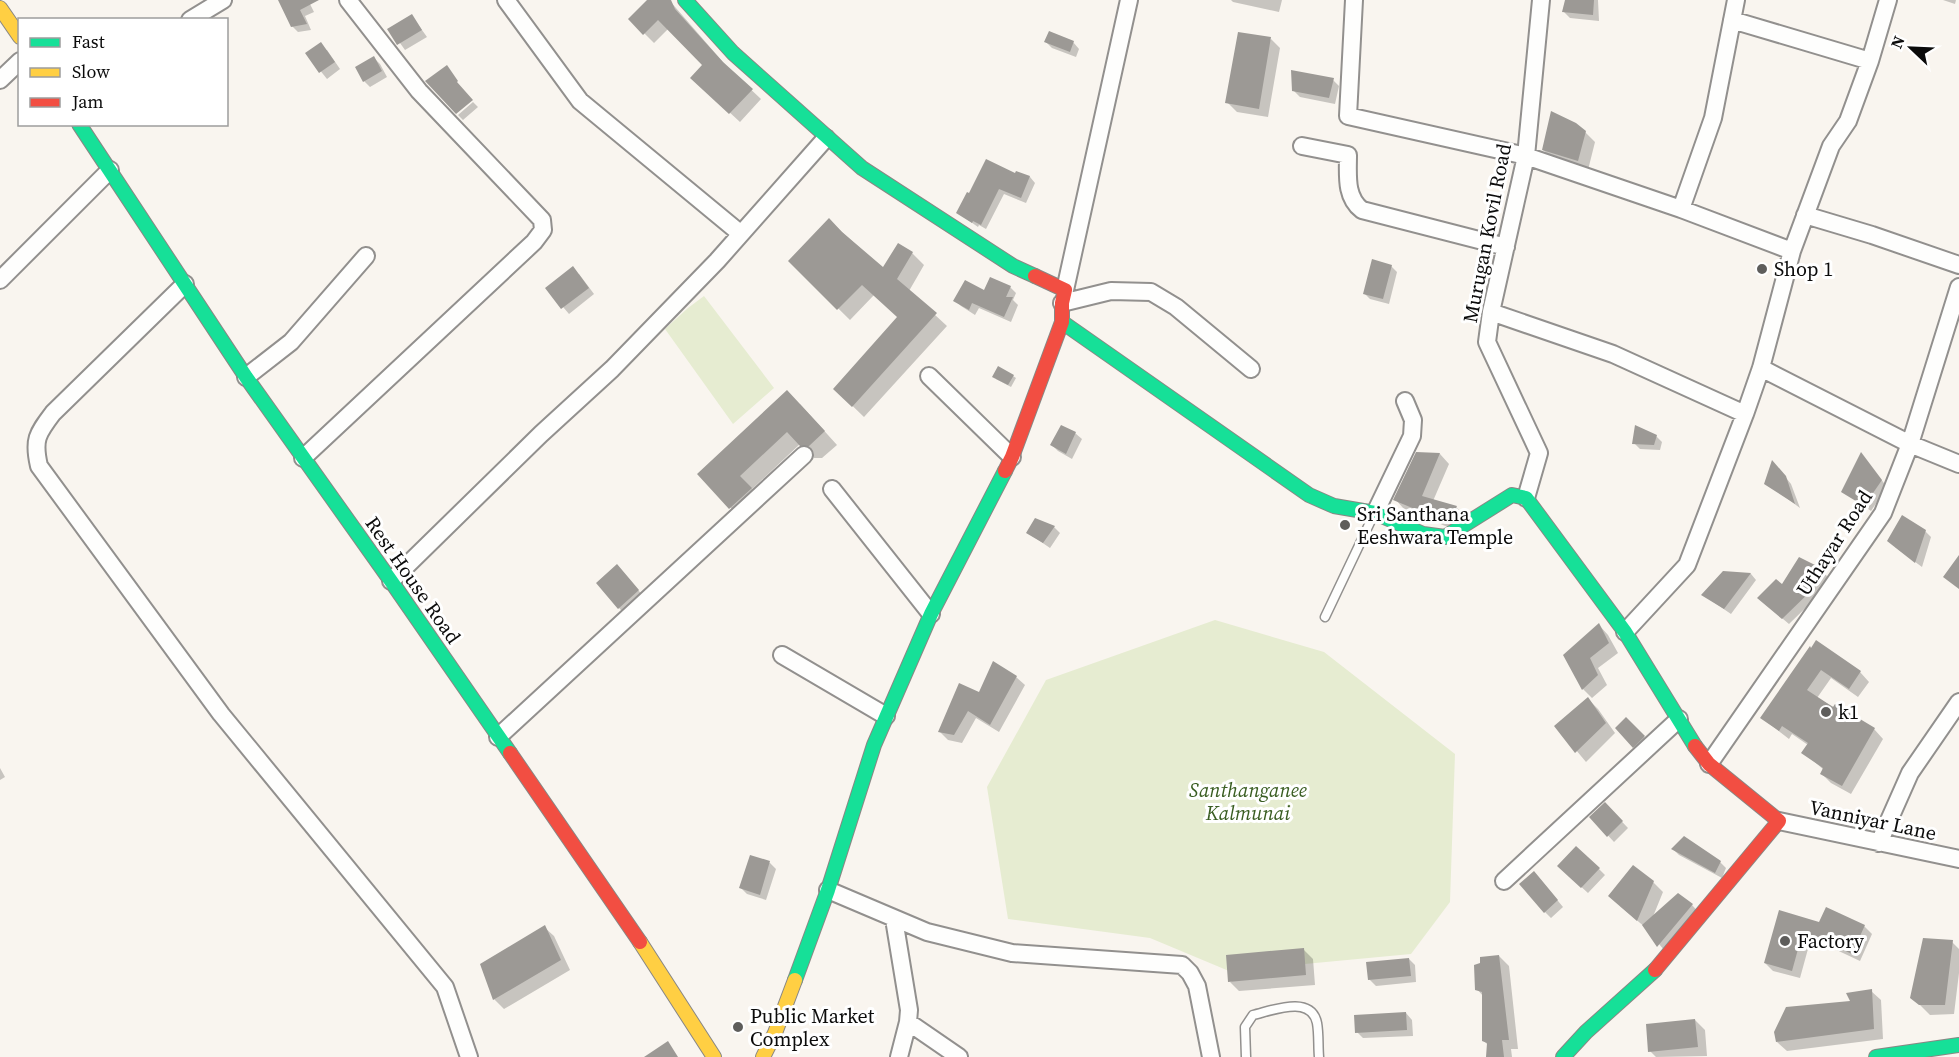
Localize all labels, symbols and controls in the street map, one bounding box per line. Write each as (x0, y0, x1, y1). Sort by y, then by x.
legend (18, 18, 228, 126)
north arrow (1881, 18, 1941, 78)
text: Fast (72, 29, 105, 54)
text: N (1885, 32, 1910, 52)
text: Slow (72, 59, 110, 84)
text: Jam (71, 89, 104, 114)
street label: Murugan Kovil Road (1456, 140, 1518, 325)
place label: Shop 1 (1774, 255, 1833, 283)
marker: Shop 1 (1755, 262, 1769, 276)
street label: Uthayar Road (1789, 484, 1879, 601)
place label: Sri Santhana Eeshwara Temple (1357, 500, 1513, 551)
street label: Rest House Road (359, 511, 468, 650)
marker: Sri Santhana Eeshwara Temple (1338, 518, 1352, 532)
place label: k1 (1838, 698, 1859, 726)
marker: k1 (1819, 705, 1833, 719)
park label: Santhanganee Kalmunai (1189, 776, 1307, 827)
street label: Vanniyar Lane (1807, 793, 1939, 847)
place label: Factory (1797, 927, 1865, 955)
marker: Factory (1778, 934, 1792, 948)
place label: Public Market Complex (750, 1002, 875, 1053)
marker: Public Market Complex (731, 1020, 745, 1034)

